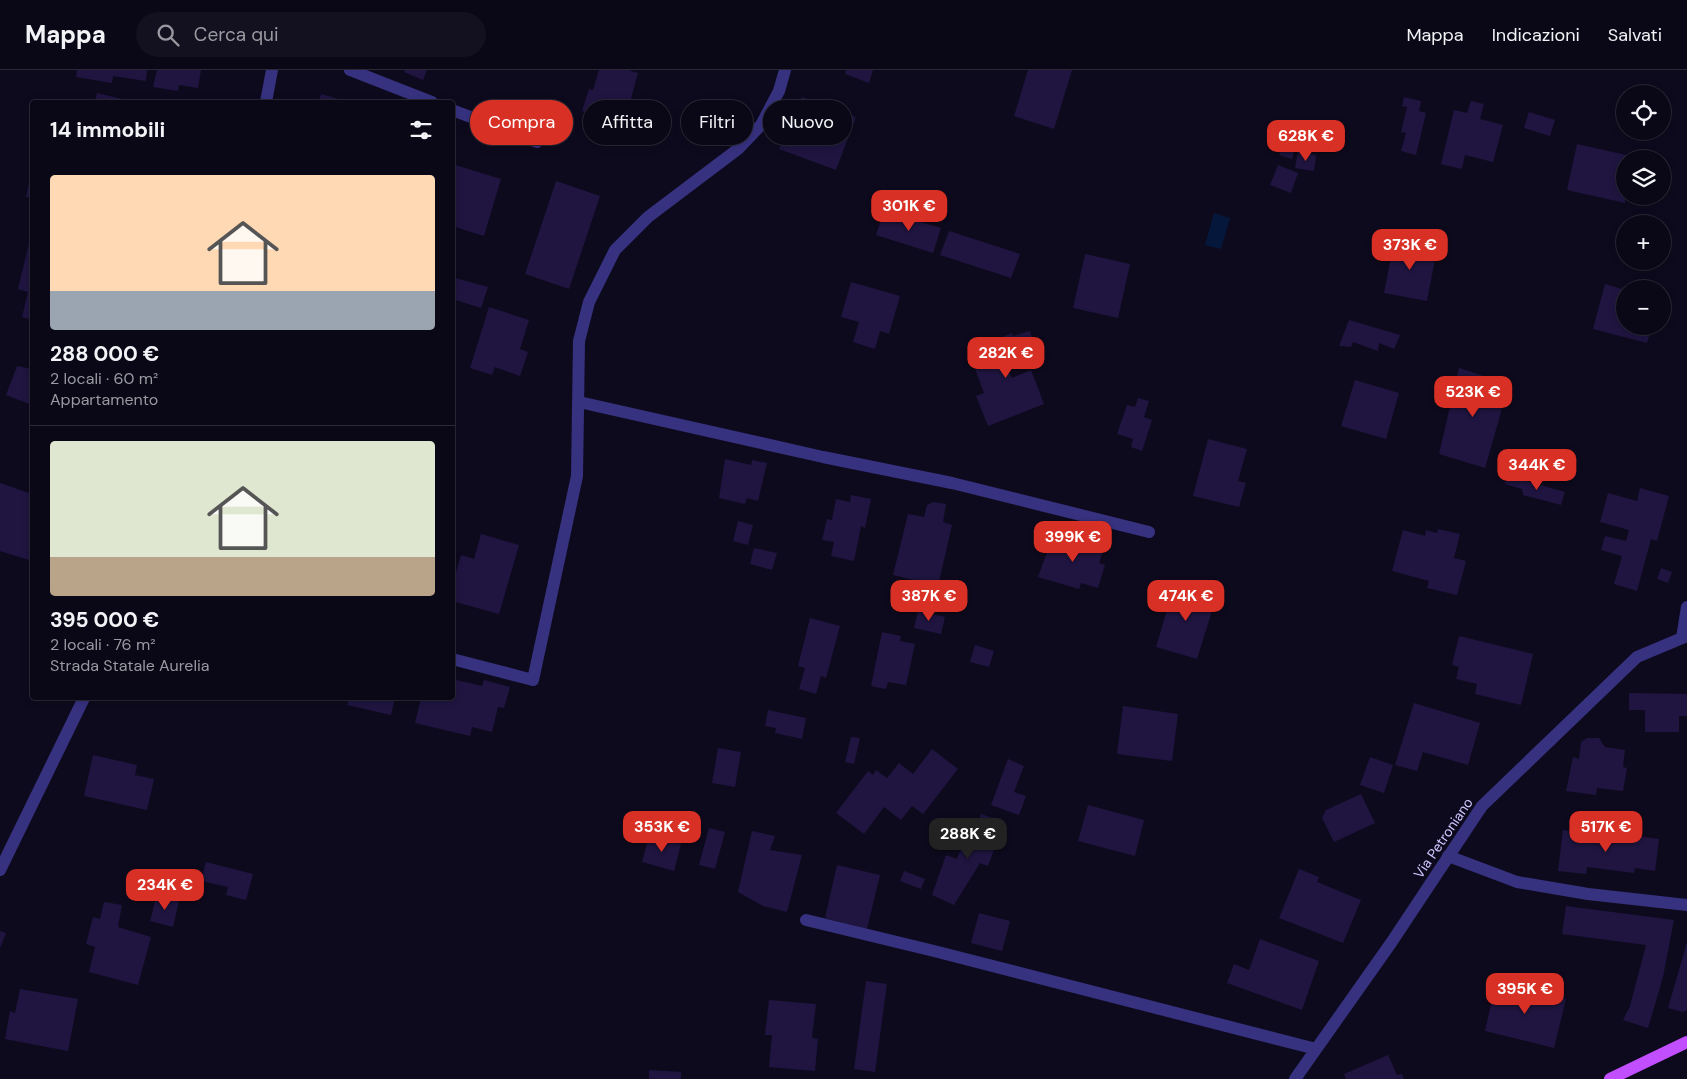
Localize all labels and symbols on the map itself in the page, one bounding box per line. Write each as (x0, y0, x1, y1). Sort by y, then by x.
pin: 628K € (1265, 119, 1347, 162)
pin: 301K € (868, 190, 950, 232)
pin: 373K € (1369, 228, 1451, 271)
pin: 282K € (965, 336, 1047, 379)
pin: 523K € (1432, 376, 1514, 418)
pin: 344K € (1496, 448, 1578, 491)
pin: 399K € (1032, 520, 1114, 563)
pin: 387K € (888, 580, 970, 622)
pin: 474K € (1145, 580, 1227, 622)
street label: Via Petroniano (1409, 794, 1477, 882)
pin: 353K € (621, 810, 703, 853)
pin: 517K € (1565, 810, 1647, 853)
pin: 288K € (927, 818, 1009, 860)
pin: 234K € (124, 868, 206, 911)
pin: 395K € (1484, 972, 1566, 1015)

